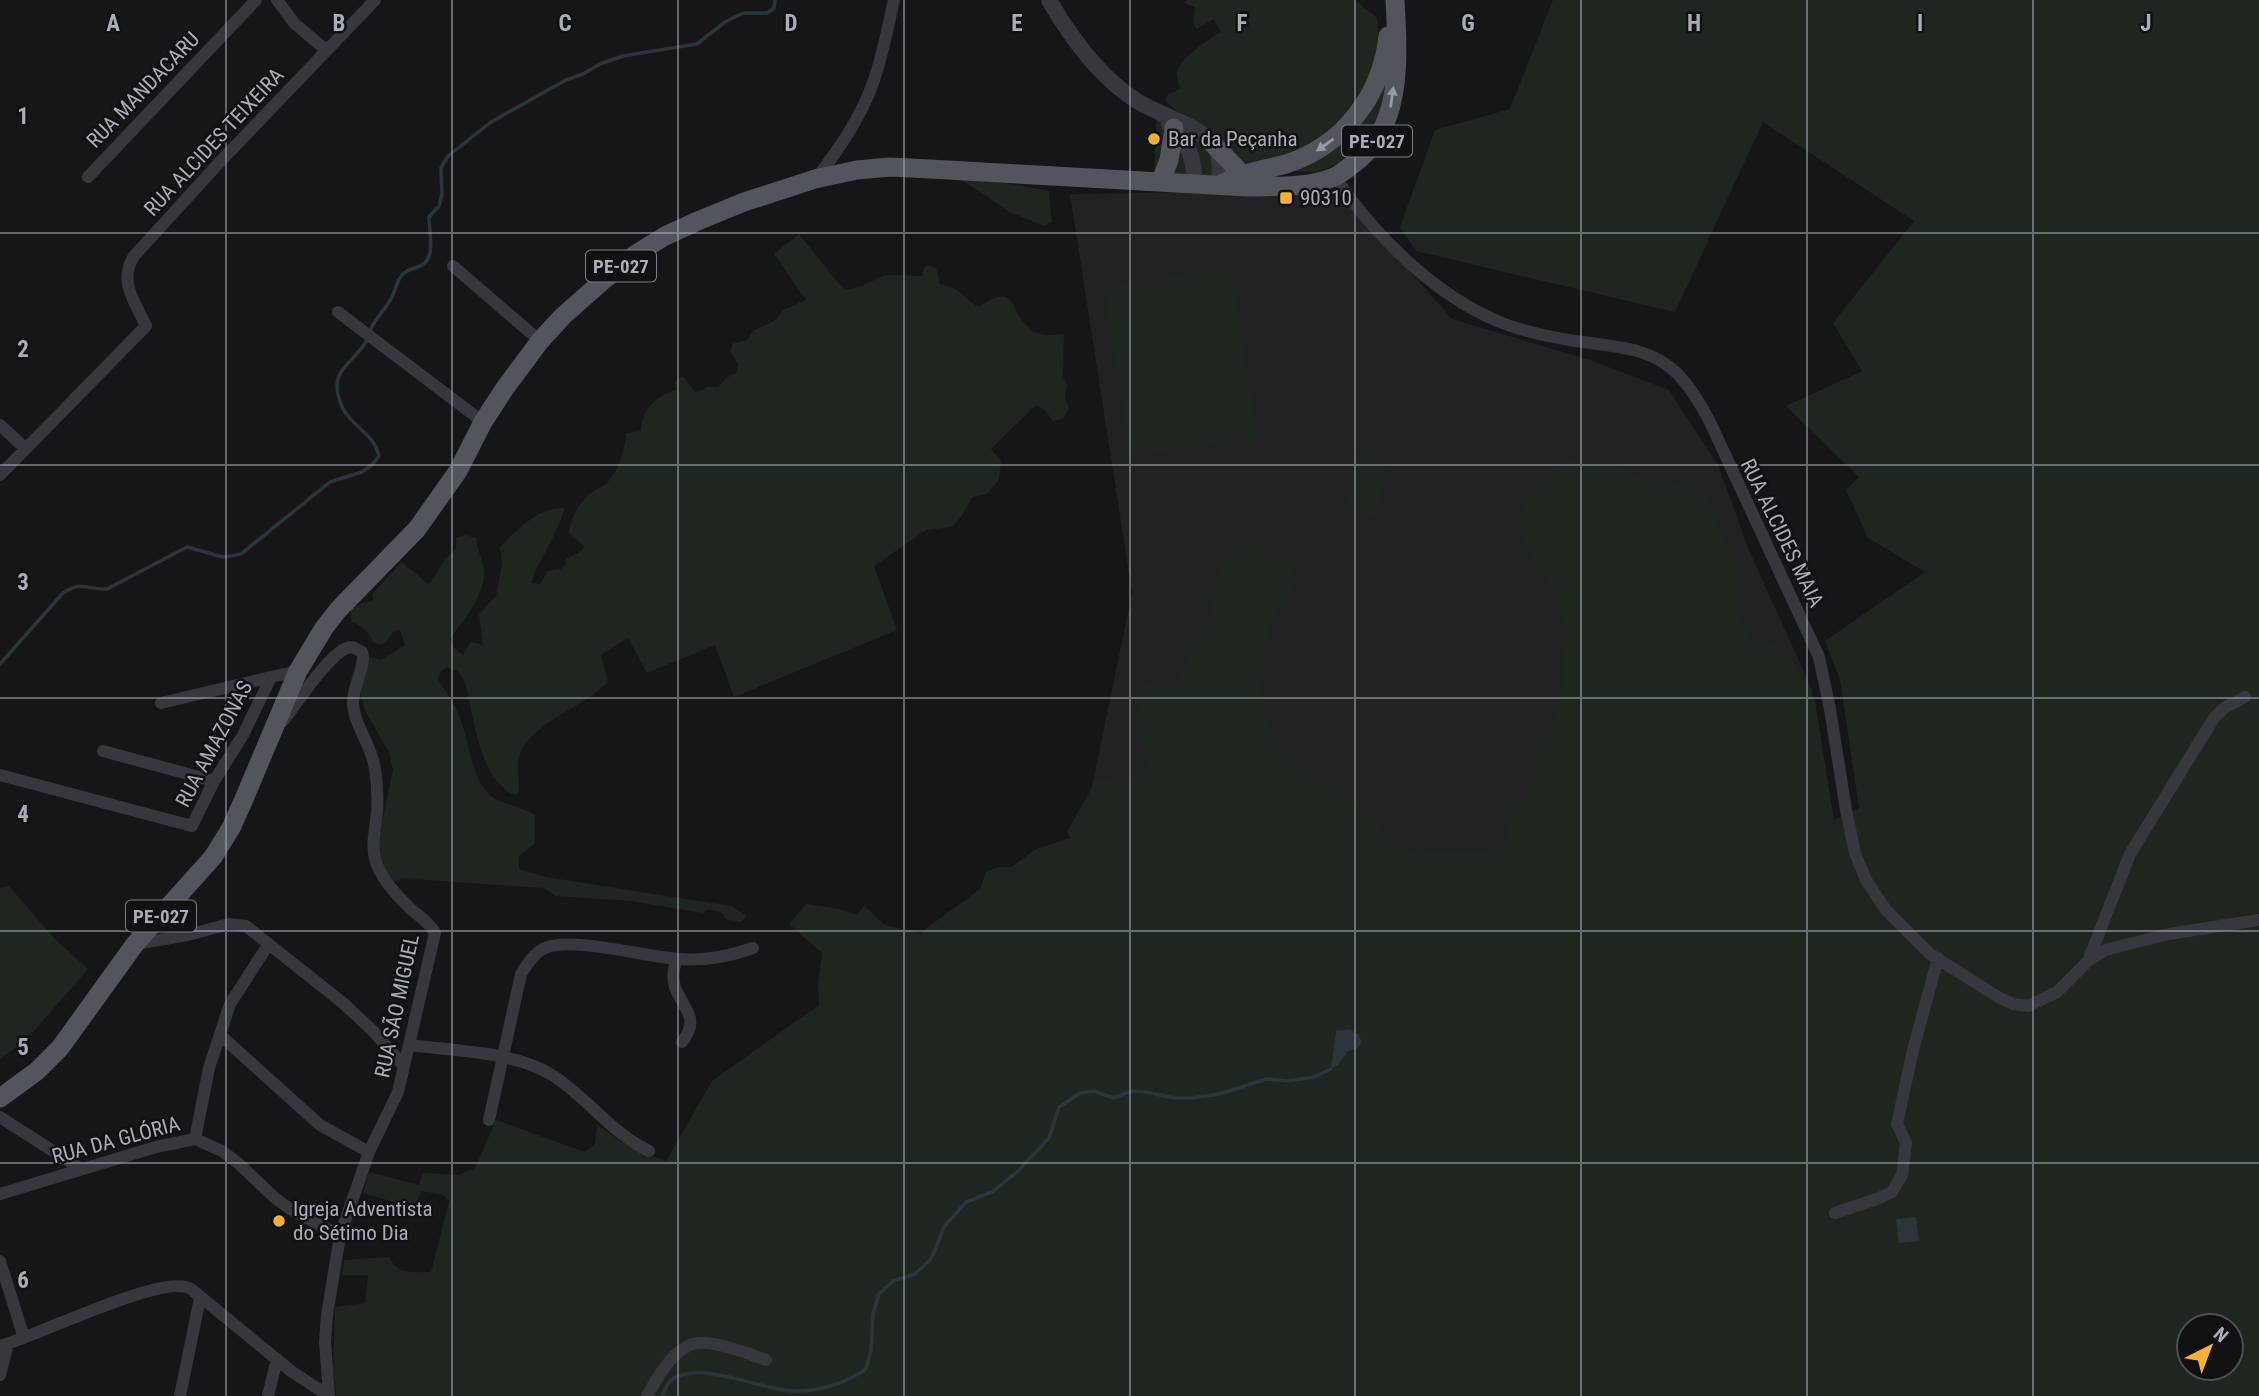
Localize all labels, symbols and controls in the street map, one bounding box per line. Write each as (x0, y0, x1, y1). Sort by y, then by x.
text: A (106, 10, 120, 37)
text: B (333, 10, 345, 37)
text: C (558, 10, 572, 37)
text: D (785, 10, 798, 37)
text: E (1011, 10, 1023, 37)
text: F (1237, 10, 1248, 37)
text: G (1461, 10, 1475, 37)
text: H (1687, 10, 1701, 37)
text: I (1917, 10, 1923, 37)
text: J (2140, 10, 2152, 37)
street label: RUA MANDACARU (82, 27, 204, 153)
street label: RUA ALCIDES TEIXEIRA (139, 63, 289, 221)
one-way arrow (1386, 86, 1397, 108)
text: 1 (17, 103, 29, 130)
road number: PE-027 (1342, 125, 1412, 156)
place label: Bar da Peçanha (1168, 127, 1298, 151)
marker: Bar da Peçanha (1146, 131, 1162, 147)
one-way arrow (1316, 138, 1334, 152)
place label: 90310 (1300, 186, 1352, 210)
marker: 90310 (1278, 190, 1294, 206)
road number: PE-027 (586, 250, 656, 282)
text: 2 (17, 336, 29, 363)
street label: RUA ALCIDES MAIA (1736, 455, 1828, 611)
text: 3 (17, 569, 29, 596)
street label: RUA AMAZONAS (171, 677, 257, 811)
text: 4 (17, 801, 29, 828)
road number: PE-027 (126, 900, 196, 932)
street label: RUA SÃO MIGUEL (370, 932, 424, 1080)
text: 5 (17, 1034, 29, 1061)
street label: RUA DA GLÓRIA (49, 1111, 183, 1169)
place label: Igreja Adventista do Sétimo Dia (293, 1197, 433, 1245)
marker: Igreja Adventista do Sétimo Dia (271, 1213, 287, 1229)
text: 6 (17, 1267, 29, 1294)
north arrow (2175, 1312, 2245, 1382)
text: N (2209, 1322, 2233, 1347)

